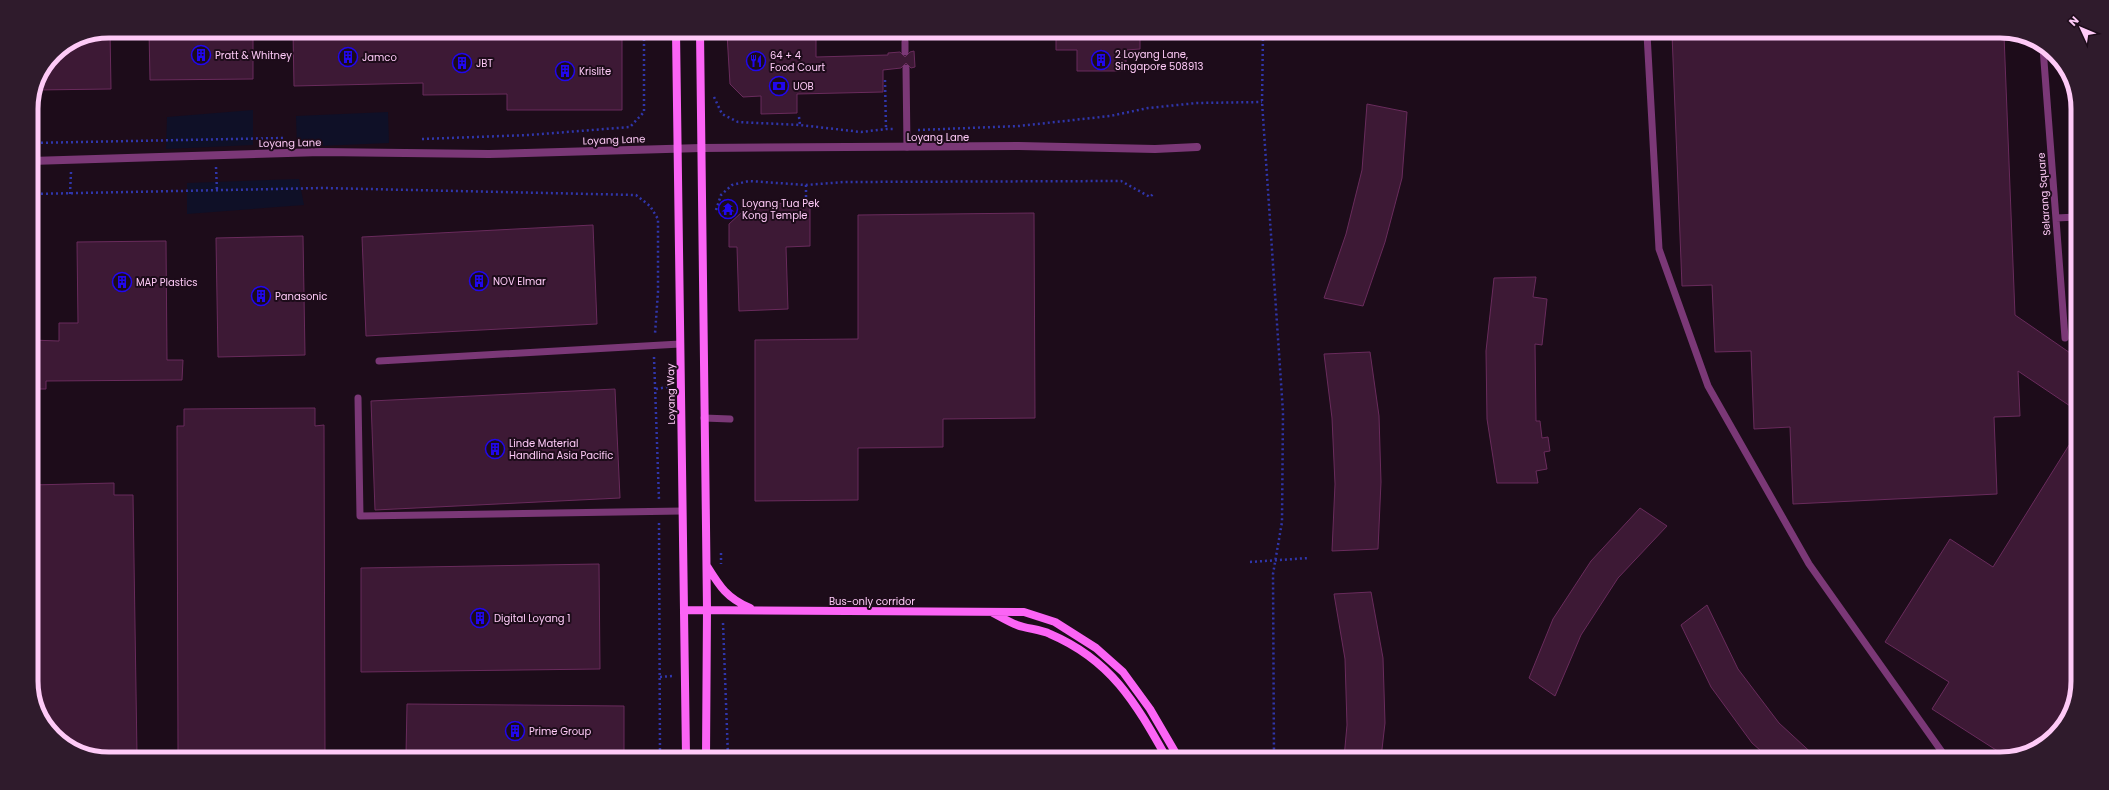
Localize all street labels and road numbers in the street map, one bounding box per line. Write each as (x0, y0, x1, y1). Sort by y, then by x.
street label: Loyang Lane (907, 130, 969, 145)
street label: Loyang Lane (582, 131, 646, 149)
street label: Loyang Lane (259, 135, 321, 151)
street label: Selarang Square (2034, 152, 2054, 236)
street label: Loyang Way (663, 363, 679, 425)
street label: Bus-only corridor (829, 594, 915, 609)

